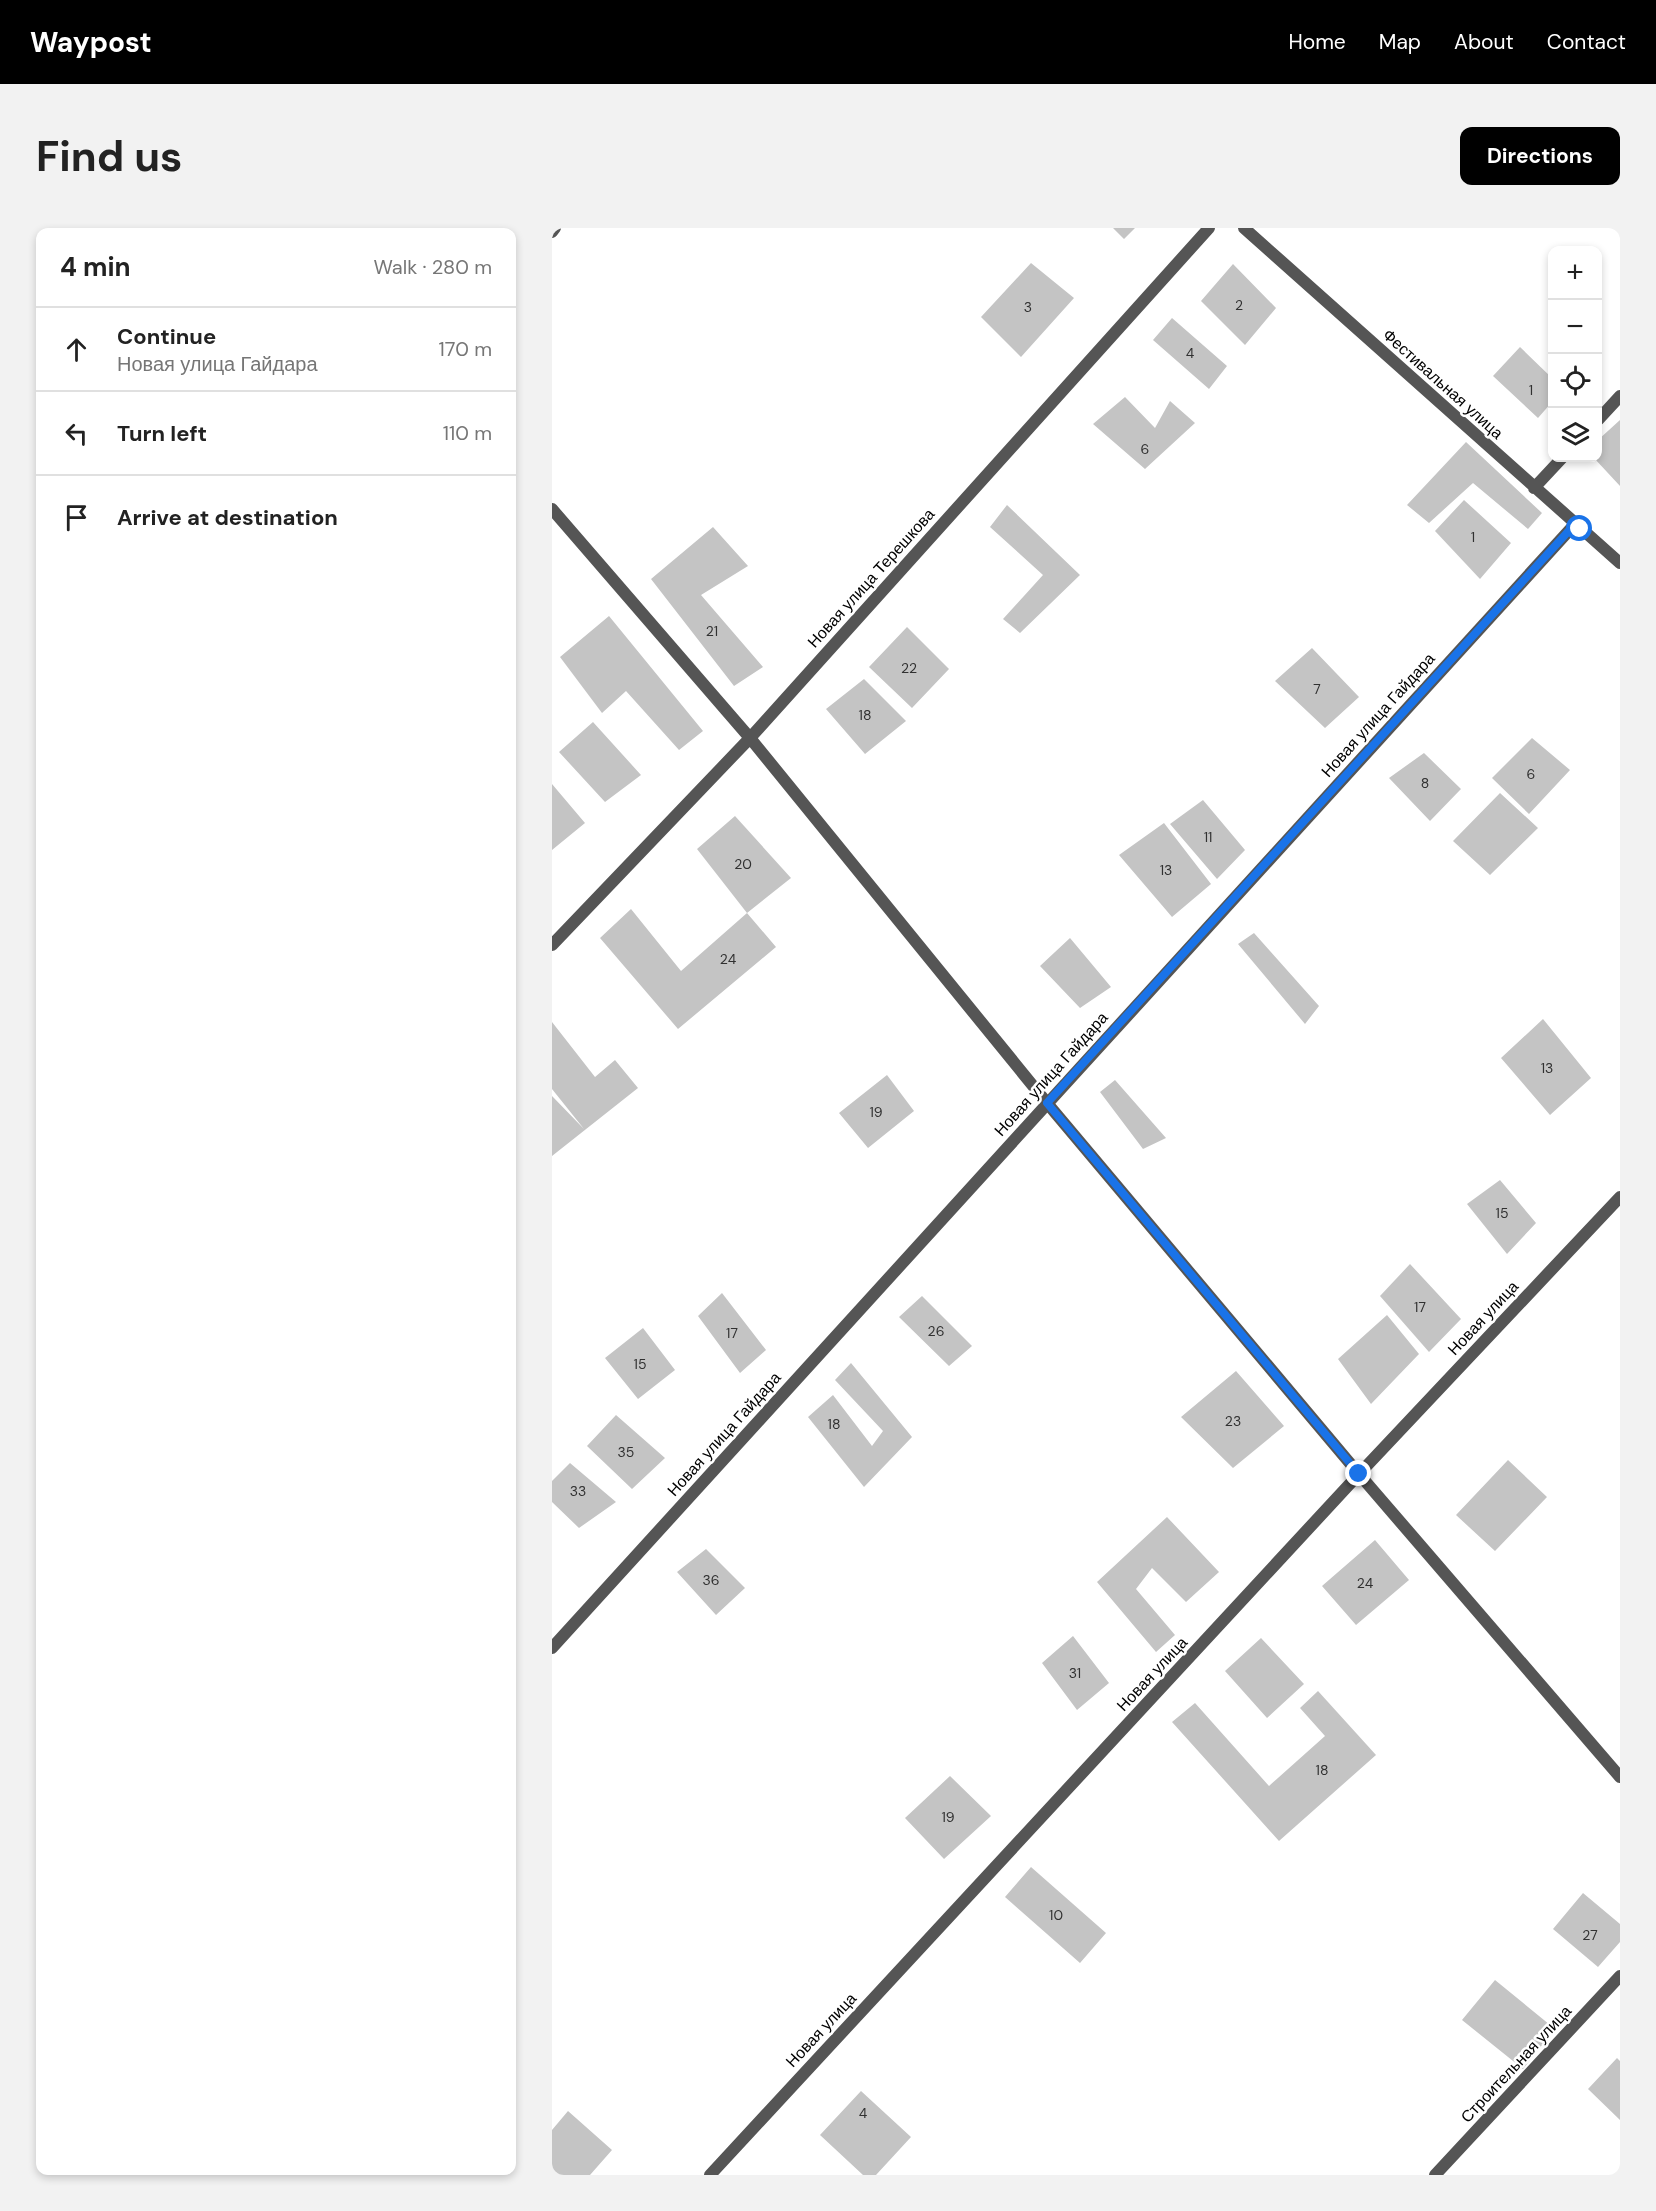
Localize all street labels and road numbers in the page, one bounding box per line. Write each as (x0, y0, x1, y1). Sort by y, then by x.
street label: Фестивальная улица (1378, 324, 1508, 444)
street label: Новая улица Терешкова (803, 504, 939, 652)
street label: Новая улица Гайдара (1317, 648, 1440, 782)
street label: Новая улица Гайдара (990, 1007, 1113, 1141)
street label: Новая улица (1443, 1276, 1523, 1360)
street label: Новая улица Гайдара (663, 1367, 786, 1501)
street label: Новая улица (1112, 1632, 1192, 1716)
street label: Новая улица (781, 1988, 861, 2072)
street label: Строительная улица (1456, 2001, 1576, 2127)

